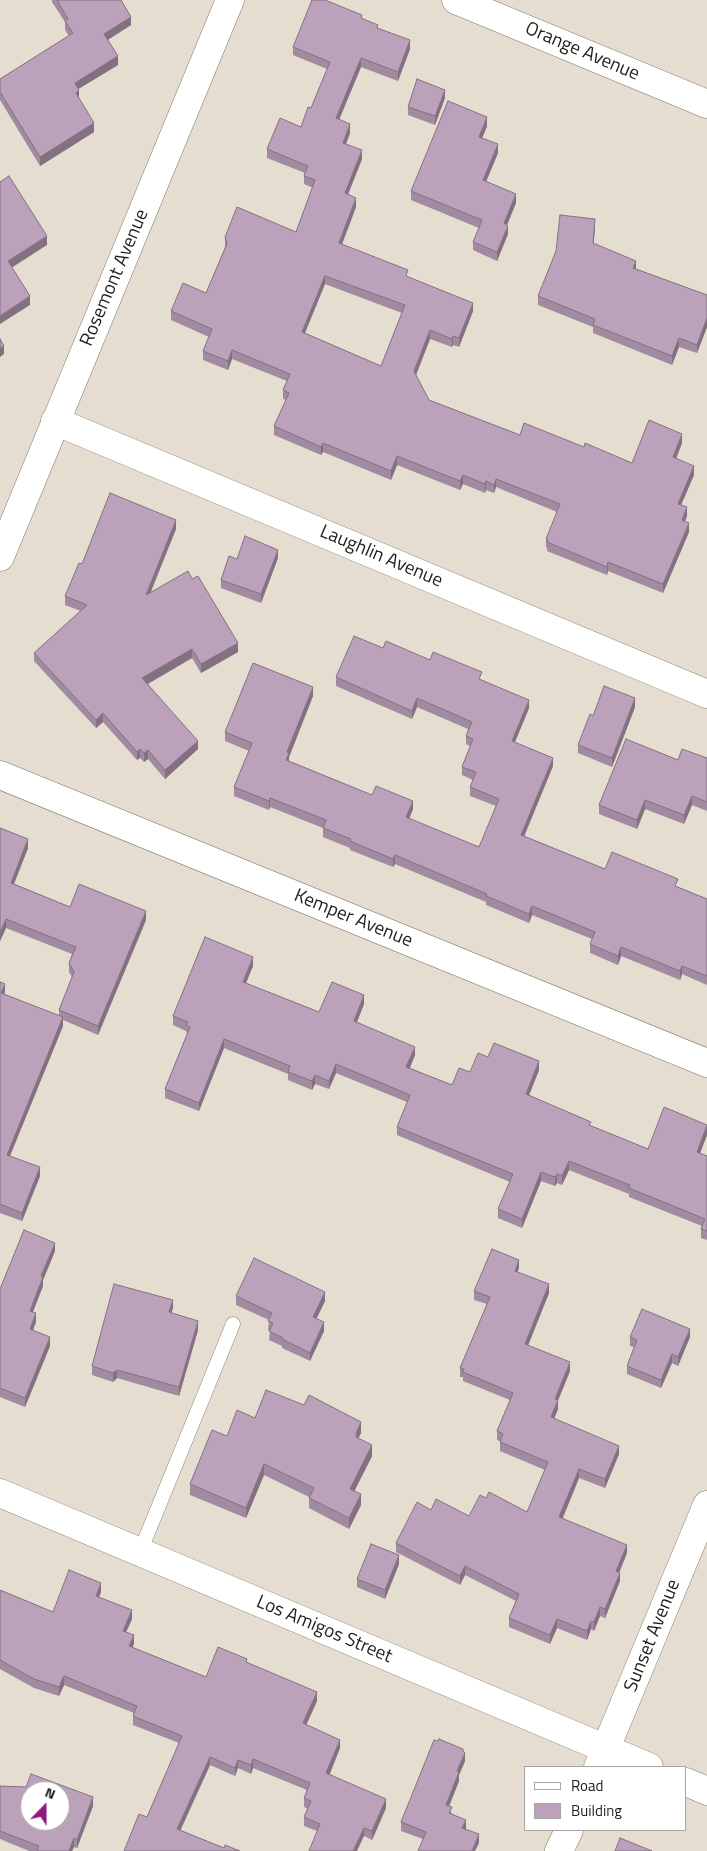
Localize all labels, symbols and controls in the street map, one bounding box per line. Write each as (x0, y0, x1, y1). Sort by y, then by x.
street label: Orange Avenue (521, 18, 643, 86)
street label: Rosemont Avenue (76, 206, 154, 350)
street label: Laughlin Avenue (316, 521, 446, 593)
street label: Kemper Avenue (290, 885, 416, 953)
street label: Sunset Avenue (620, 1576, 686, 1696)
street label: Los Amigos Street (253, 1591, 395, 1669)
legend (524, 1766, 687, 1831)
text: Road (571, 1774, 603, 1797)
north arrow (20, 1781, 70, 1831)
text: N (42, 1781, 59, 1804)
text: Building (571, 1799, 622, 1822)

